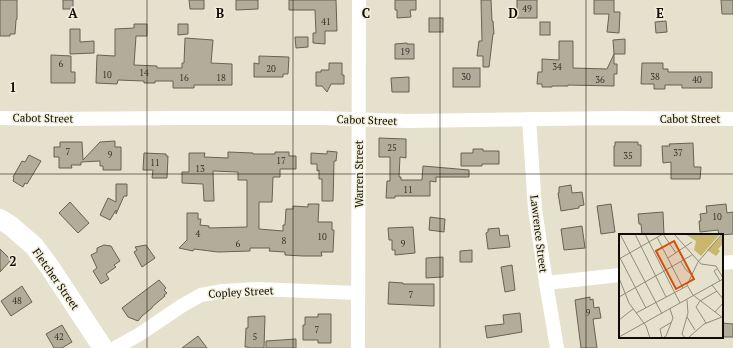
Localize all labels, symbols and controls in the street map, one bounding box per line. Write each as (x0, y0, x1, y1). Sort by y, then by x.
house number: 49 (522, 3, 532, 15)
text: A (68, 4, 78, 22)
text: B (216, 4, 224, 22)
text: C (362, 4, 370, 22)
text: D (508, 4, 518, 22)
text: E (656, 4, 664, 22)
house number: 41 (321, 16, 331, 28)
house number: 19 (400, 46, 410, 58)
house number: 6 (59, 58, 64, 70)
house number: 34 (552, 61, 562, 73)
house number: 20 (266, 63, 276, 75)
house number: 14 (139, 67, 149, 79)
house number: 10 (102, 69, 112, 81)
house number: 30 (461, 71, 471, 83)
house number: 38 (650, 71, 660, 83)
house number: 16 (179, 72, 189, 84)
house number: 18 (216, 72, 226, 84)
house number: 36 (595, 74, 605, 86)
house number: 40 (692, 74, 702, 86)
text: 1 (9, 78, 17, 96)
street label: Cabot Street (13, 110, 73, 126)
street label: Cabot Street (336, 112, 398, 128)
street label: Cabot Street (660, 112, 720, 126)
street label: Warren Street (352, 140, 366, 208)
house number: 25 (387, 142, 397, 154)
house number: 7 (66, 146, 71, 158)
house number: 37 (673, 147, 683, 159)
house number: 9 (108, 149, 113, 161)
house number: 35 (623, 150, 633, 162)
house number: 17 (276, 155, 286, 167)
house number: 11 (150, 157, 160, 169)
house number: 13 (195, 163, 205, 175)
house number: 11 (403, 184, 413, 196)
street label: Lawrence Street (527, 194, 551, 274)
house number: 10 (712, 211, 722, 223)
house number: 4 (196, 228, 201, 240)
house number: 10 (317, 231, 327, 243)
inset map (619, 234, 723, 338)
house number: 8 (282, 235, 287, 247)
house number: 6 (236, 238, 241, 250)
house number: 9 (401, 238, 406, 250)
street label: Fletcher Street (30, 245, 82, 313)
text: 2 (9, 252, 17, 270)
street label: Copley Street (208, 283, 274, 301)
house number: 7 (409, 289, 414, 301)
house number: 48 (12, 295, 22, 307)
house number: 9 (586, 307, 591, 319)
house number: 7 (315, 324, 320, 336)
house number: 42 (54, 331, 64, 343)
house number: 5 (253, 331, 258, 343)

